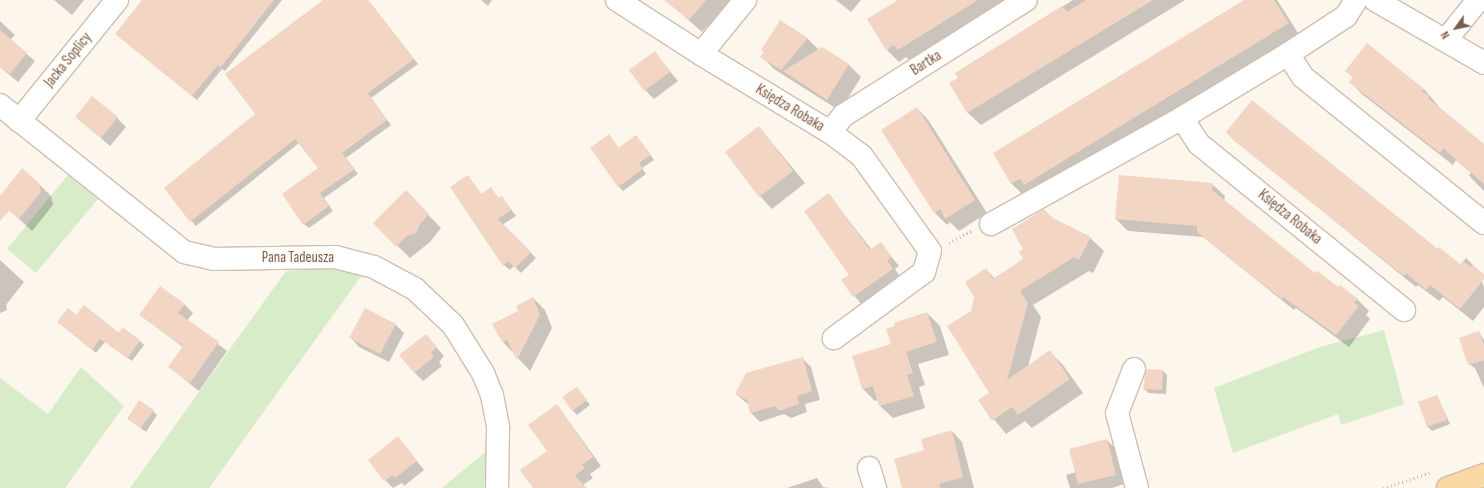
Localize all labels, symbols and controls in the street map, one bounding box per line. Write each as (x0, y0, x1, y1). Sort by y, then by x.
north arrow (1436, 8, 1476, 48)
street label: Jacka Soplicy (40, 29, 96, 91)
text: N (1438, 29, 1453, 41)
street label: Bartka (907, 47, 945, 79)
street label: Księdza Robaka (752, 80, 828, 136)
street label: Księdza Robaka (1254, 186, 1326, 248)
street label: Pana Tadeusza (262, 249, 334, 267)

